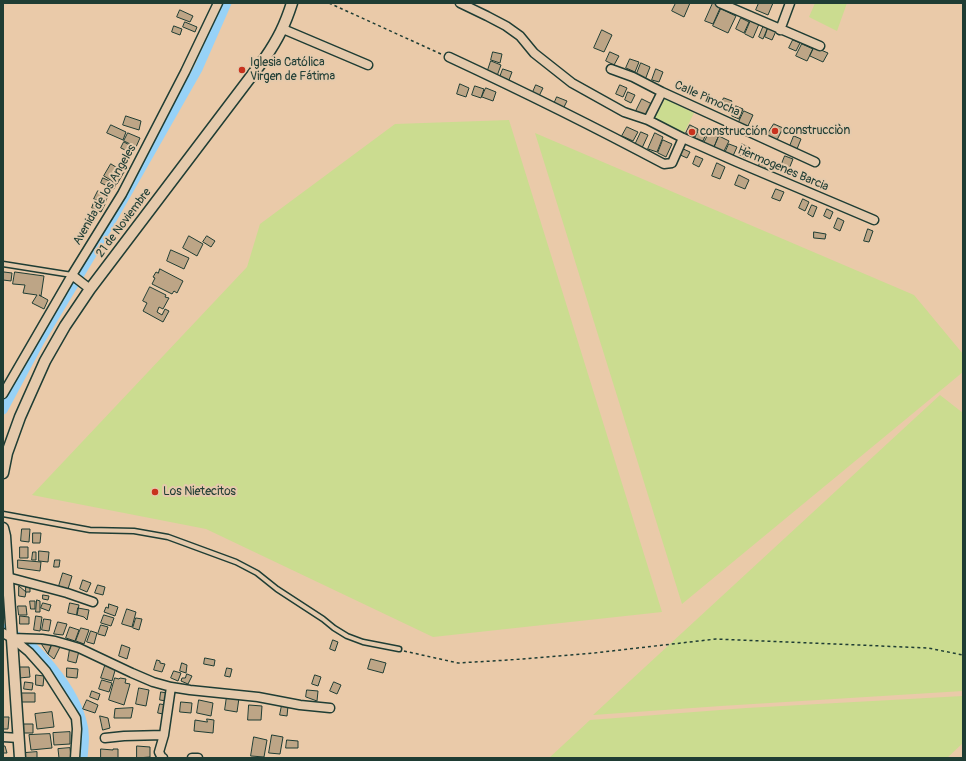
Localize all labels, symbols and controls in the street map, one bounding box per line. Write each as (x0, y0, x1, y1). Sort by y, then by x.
place label: Iglesia Católica Virgen de Fátima (250, 56, 335, 84)
marker: Iglesia Católica Virgen de Fátima (237, 65, 247, 75)
street label: Calle Pimocha (672, 78, 742, 120)
place label: construcciòn (783, 124, 850, 138)
place label: construcción (700, 125, 767, 139)
marker: construcciòn (770, 126, 780, 136)
marker: construcción (687, 127, 697, 137)
street label: Avenida de los Angeles (70, 142, 140, 248)
street label: Hermogenes Barcia (735, 143, 831, 195)
street label: 21 de Noviembre (93, 186, 155, 260)
place label: Los Nietecitos (163, 485, 236, 499)
marker: Los Nietecitos (150, 487, 160, 497)

